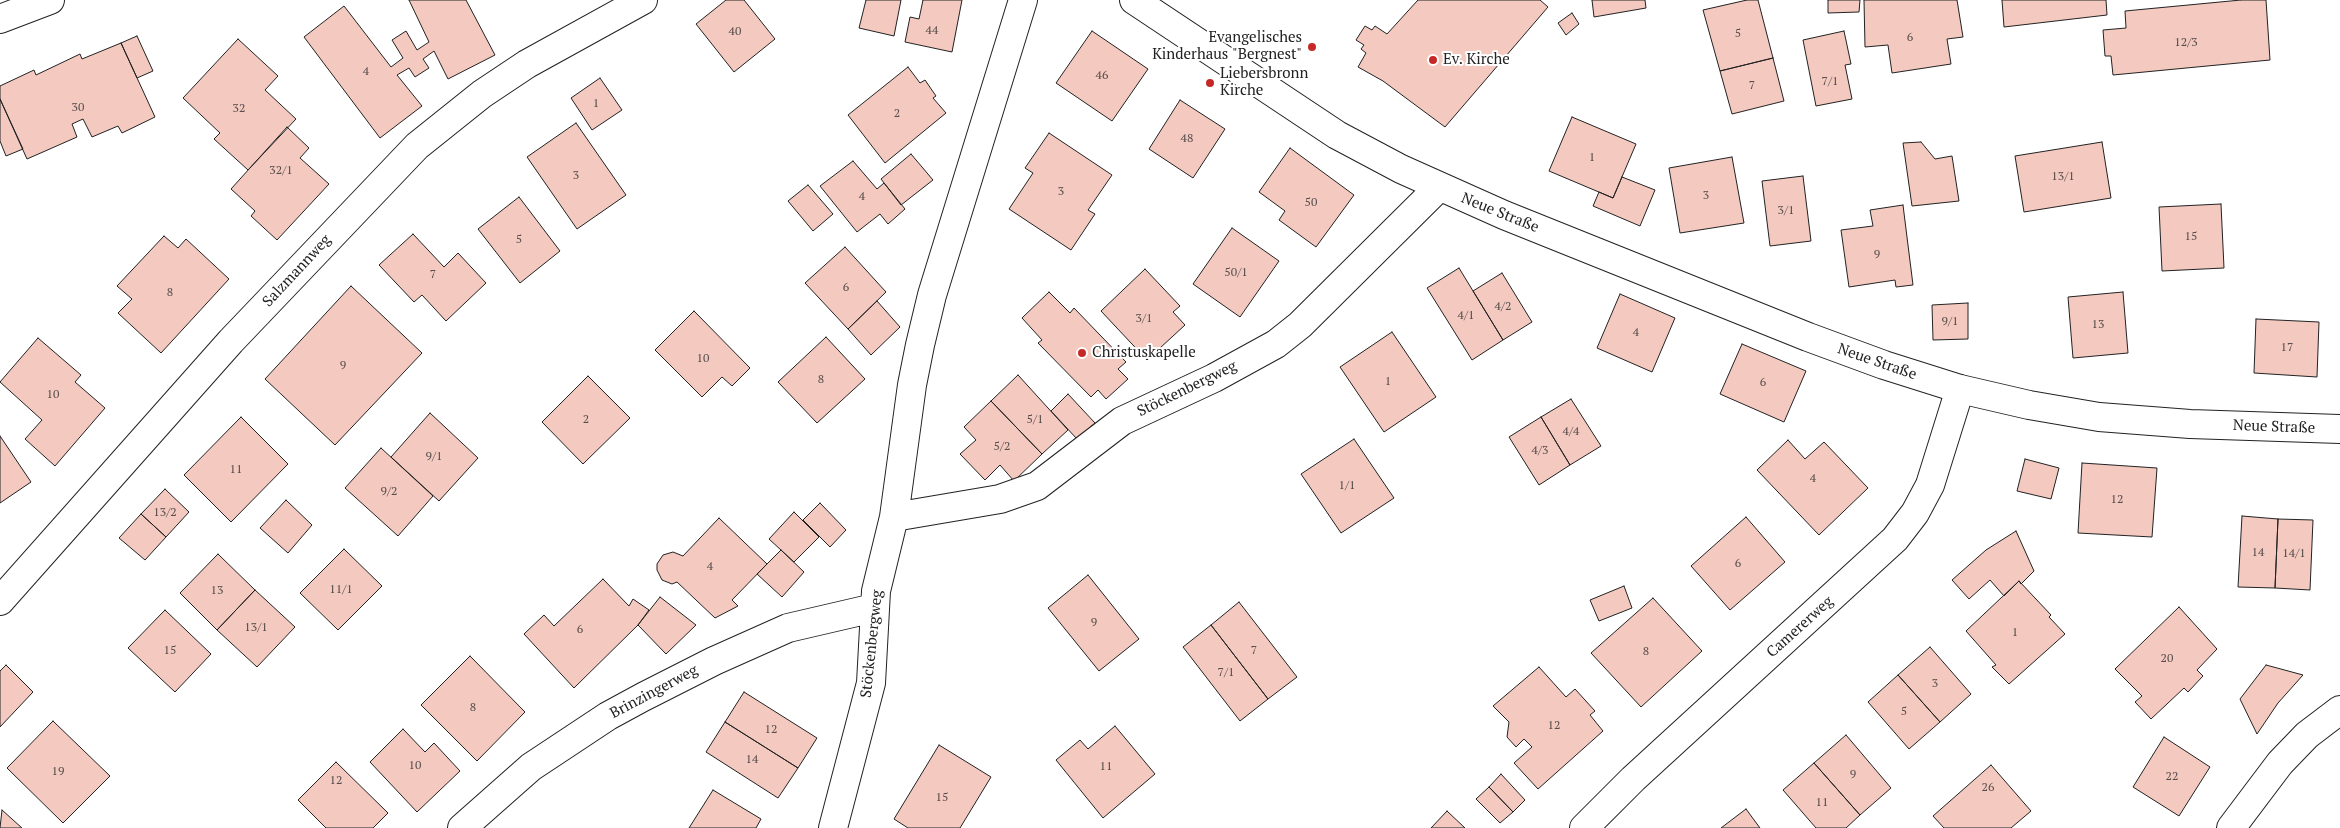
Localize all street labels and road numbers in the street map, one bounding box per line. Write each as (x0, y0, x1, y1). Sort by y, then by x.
street label: Neue Straße (1458, 189, 1542, 237)
street label: Salzmannweg (259, 231, 335, 311)
street label: Neue Straße (1835, 340, 1919, 384)
street label: Stöckenbergweg (1134, 357, 1240, 421)
street label: Neue Straße (2233, 417, 2315, 437)
street label: Stöckenbergweg (857, 589, 887, 699)
street label: Camererweg (1763, 592, 1837, 662)
street label: Brinzingerweg (607, 661, 701, 723)

